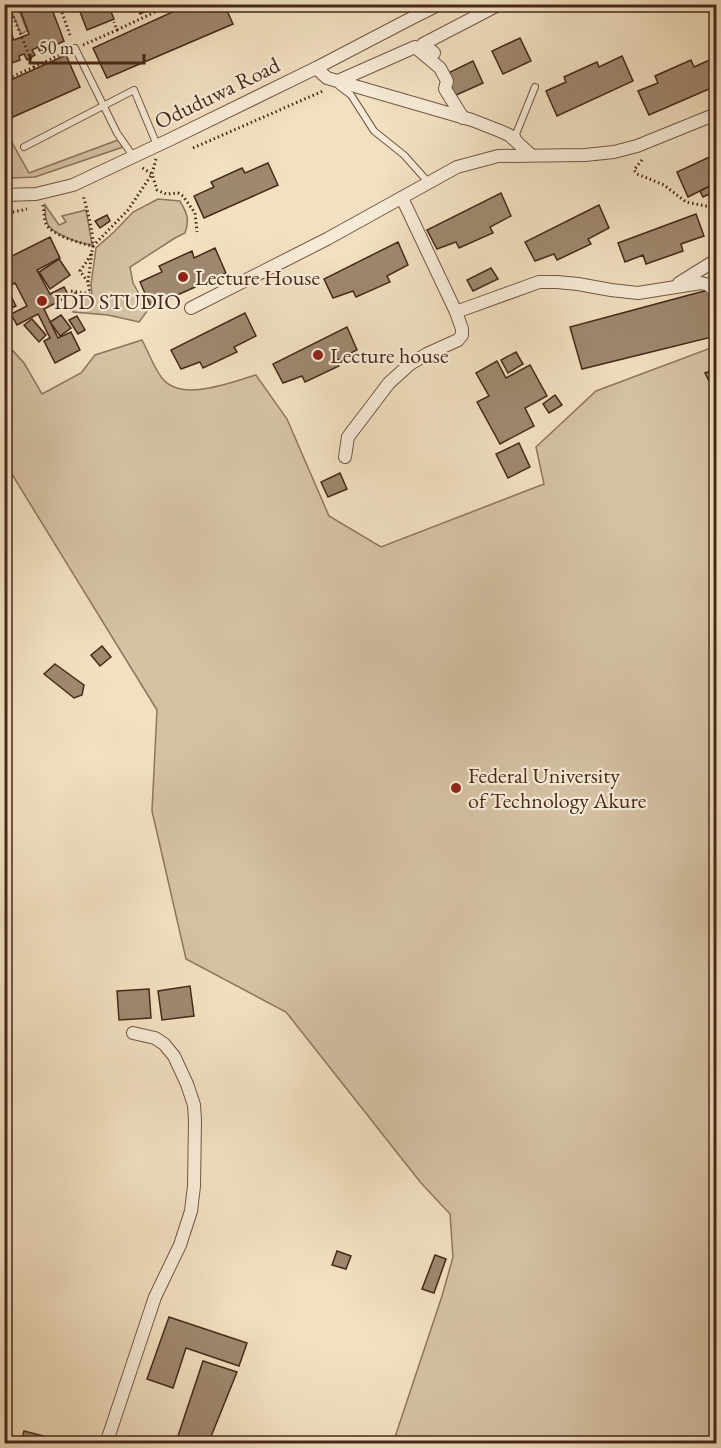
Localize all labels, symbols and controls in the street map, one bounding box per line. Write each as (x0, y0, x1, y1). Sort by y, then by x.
scale bar (30, 27, 144, 65)
text: 50 m (39, 36, 74, 59)
street label: Oduduwa Road (149, 50, 285, 136)
place label: Lecture House (195, 263, 320, 292)
marker: Lecture House (176, 270, 190, 284)
place label: IDD STUDIO (54, 287, 181, 316)
marker: IDD STUDIO (35, 294, 49, 308)
place label: Lecture house (330, 341, 449, 370)
marker: Lecture house (311, 348, 325, 362)
place label: Federal University of Technology Akure (468, 761, 647, 815)
marker: Federal University of Technology Akure (449, 781, 463, 795)

